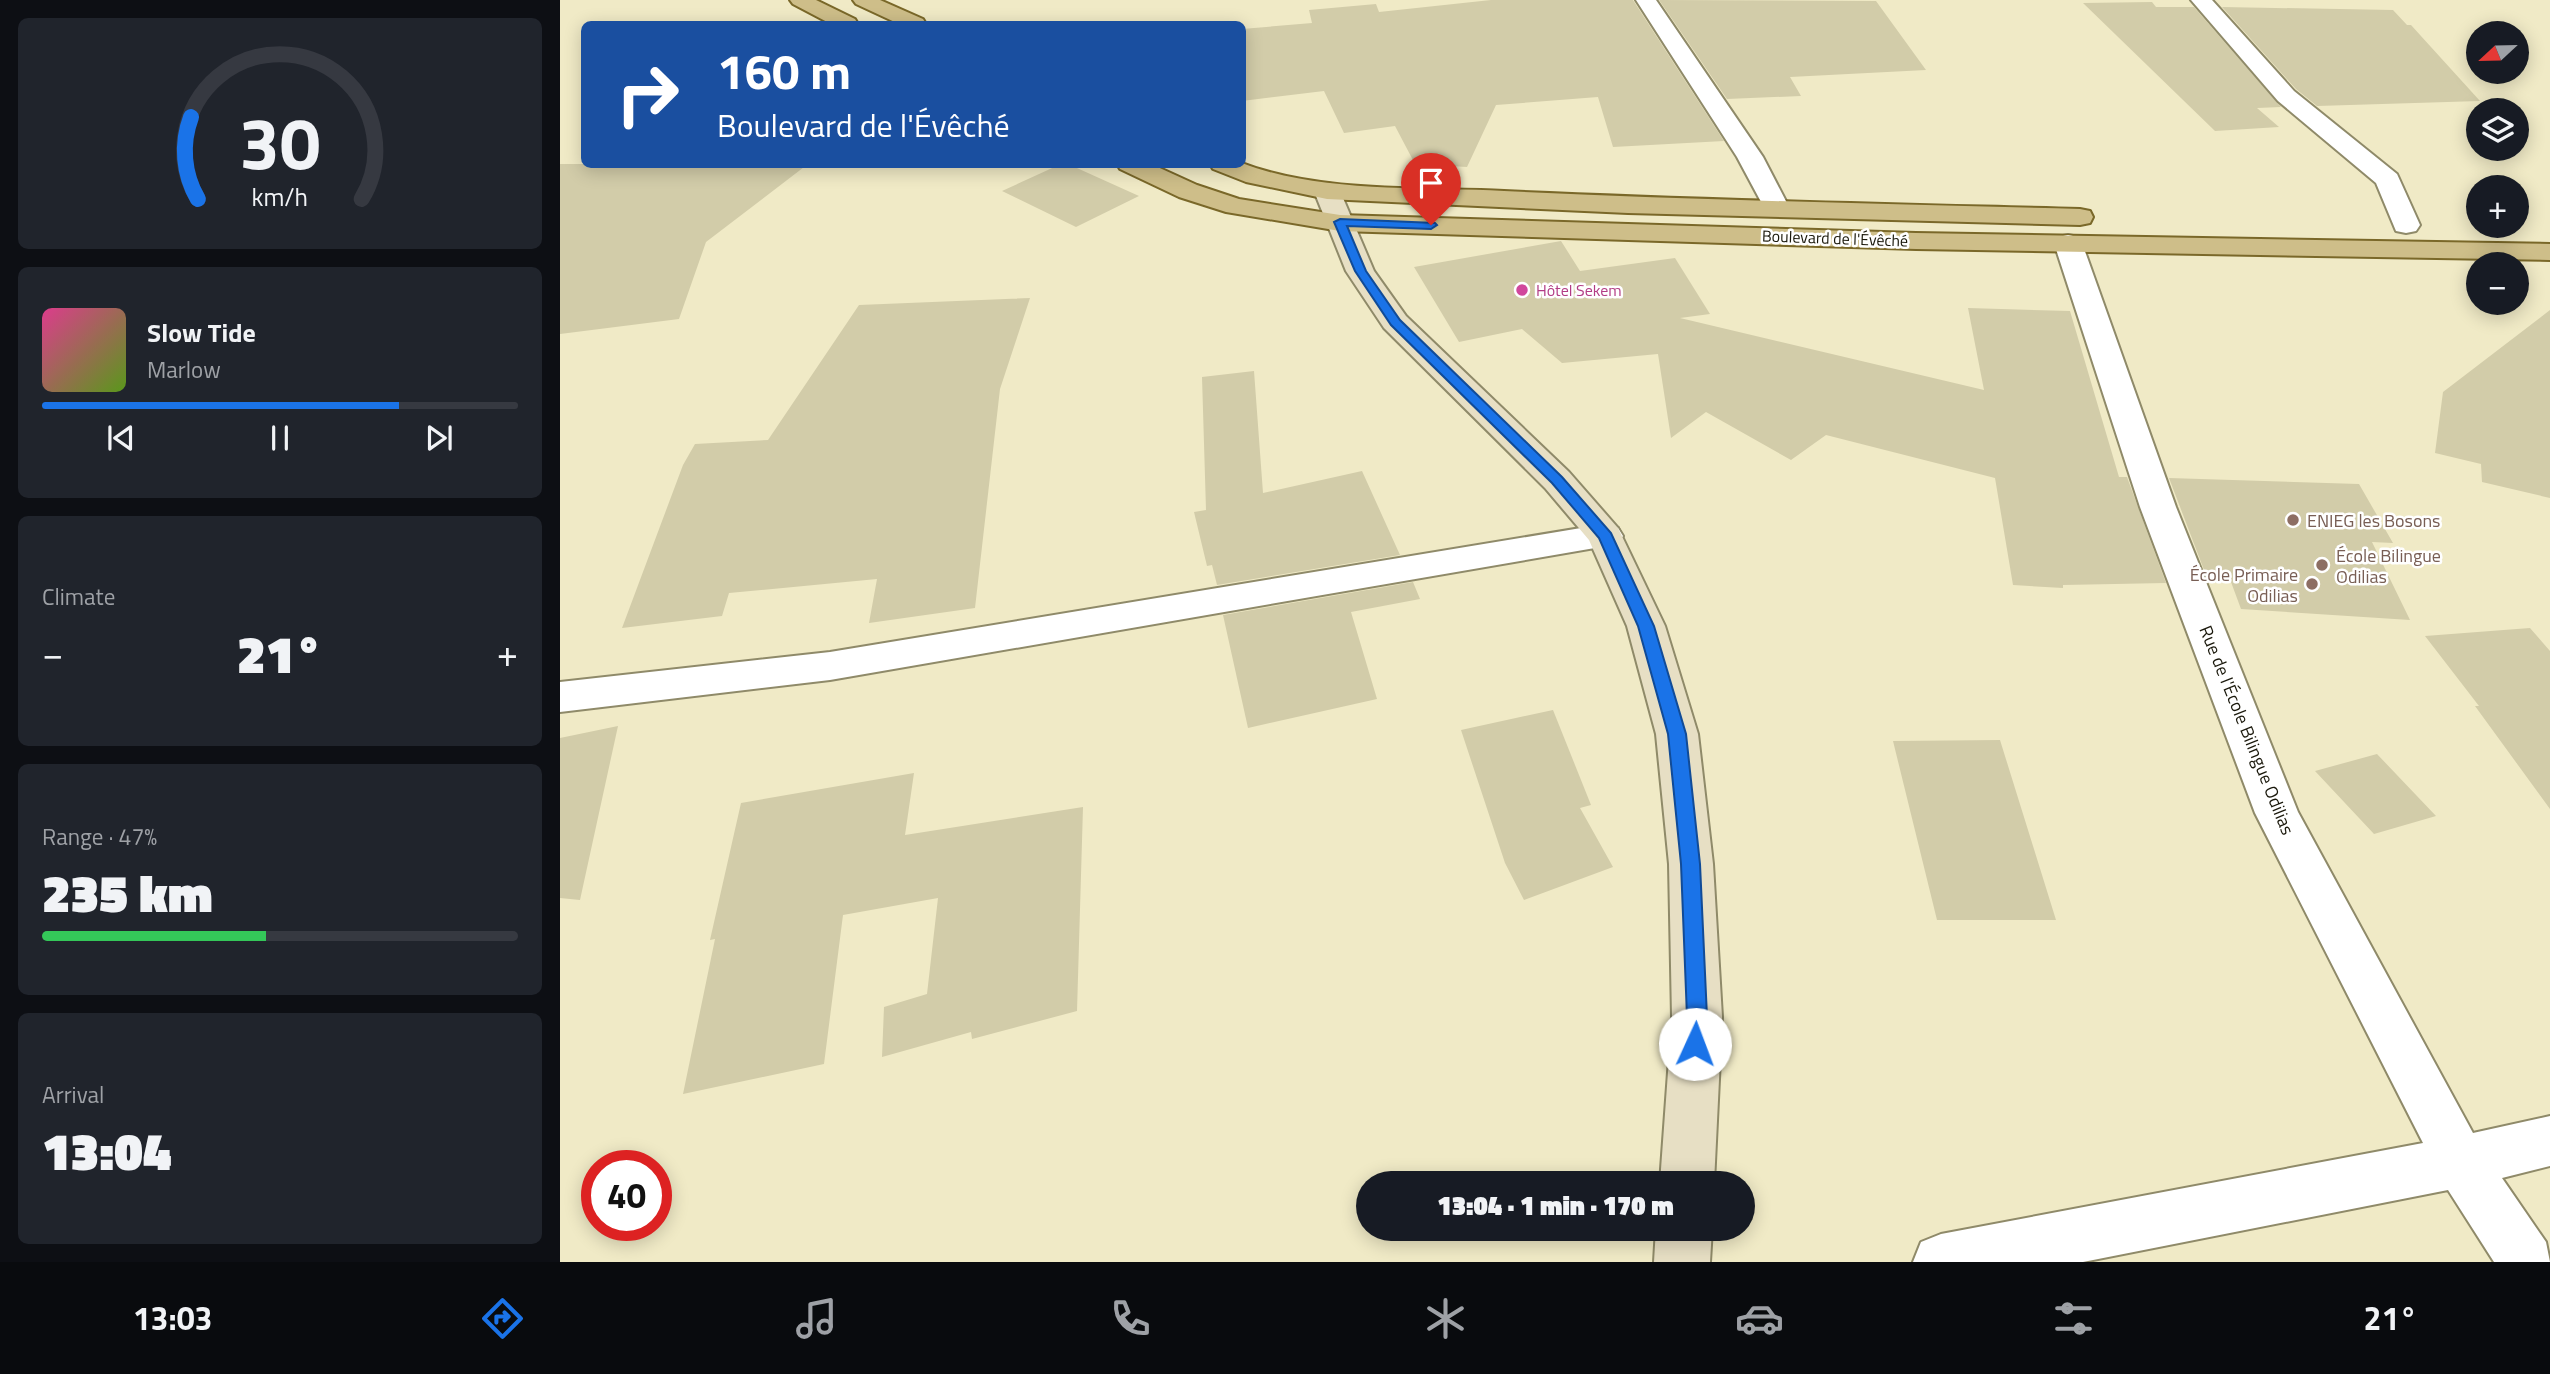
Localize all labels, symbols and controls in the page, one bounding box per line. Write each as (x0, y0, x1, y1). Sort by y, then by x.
north arrow (2466, 21, 2529, 84)
map controls (2466, 21, 2529, 315)
text: 160 m (717, 33, 851, 108)
icon: right (602, 49, 693, 140)
text: 30 (239, 88, 321, 198)
button: layers (2466, 98, 2529, 161)
text: Boulevard de l'Évêché (717, 101, 1010, 149)
pin (1401, 153, 1461, 225)
icon: arrive (1412, 164, 1450, 202)
button: + (2466, 175, 2529, 238)
text: km/h (252, 178, 308, 216)
street label: Boulevard de l'Évêché (1761, 223, 1909, 253)
button: − (2466, 252, 2529, 315)
place label: Hôtel Sekem (1536, 278, 1622, 302)
marker: Hôtel Sekem (1514, 282, 1530, 298)
text: Slow Tide (147, 313, 256, 352)
text: Marlow (147, 352, 221, 387)
icon: previous (102, 419, 140, 457)
icon: pause (261, 419, 299, 457)
icon: next (420, 419, 458, 457)
place label: ENIEG les Bosons (2307, 507, 2441, 534)
marker: ENIEG les Bosons (2285, 512, 2301, 528)
place label: École Bilingue Odilias (2336, 542, 2441, 590)
marker: École Bilingue Odilias (2314, 557, 2330, 573)
place label: École Primaire Odilias (2190, 561, 2298, 609)
marker: École Primaire Odilias (2304, 576, 2320, 592)
text: Climate (42, 579, 115, 614)
text: 21° (237, 614, 323, 693)
street label: Rue de l'École Bilingue Odilias (2193, 621, 2301, 839)
text: − (42, 624, 63, 682)
text: + (497, 624, 518, 682)
text: Range · 47% (42, 819, 157, 854)
text: 235 km (42, 853, 213, 932)
position arrow (1658, 1007, 1732, 1081)
text: Arrival (42, 1077, 104, 1112)
text: 13:04 (42, 1111, 171, 1190)
speed limit sign: 40 (581, 1150, 672, 1241)
text: 13:04 · 1 min · 170 m (1437, 1186, 1674, 1225)
text: 13:03 (133, 1294, 213, 1342)
icon: directions (478, 1294, 527, 1343)
icon: music (792, 1294, 841, 1343)
icon: phone (1106, 1294, 1155, 1343)
icon: climate (1421, 1294, 1470, 1343)
icon: car (1735, 1294, 1784, 1343)
icon: filters (2049, 1294, 2098, 1343)
text: 21° (2363, 1294, 2417, 1342)

